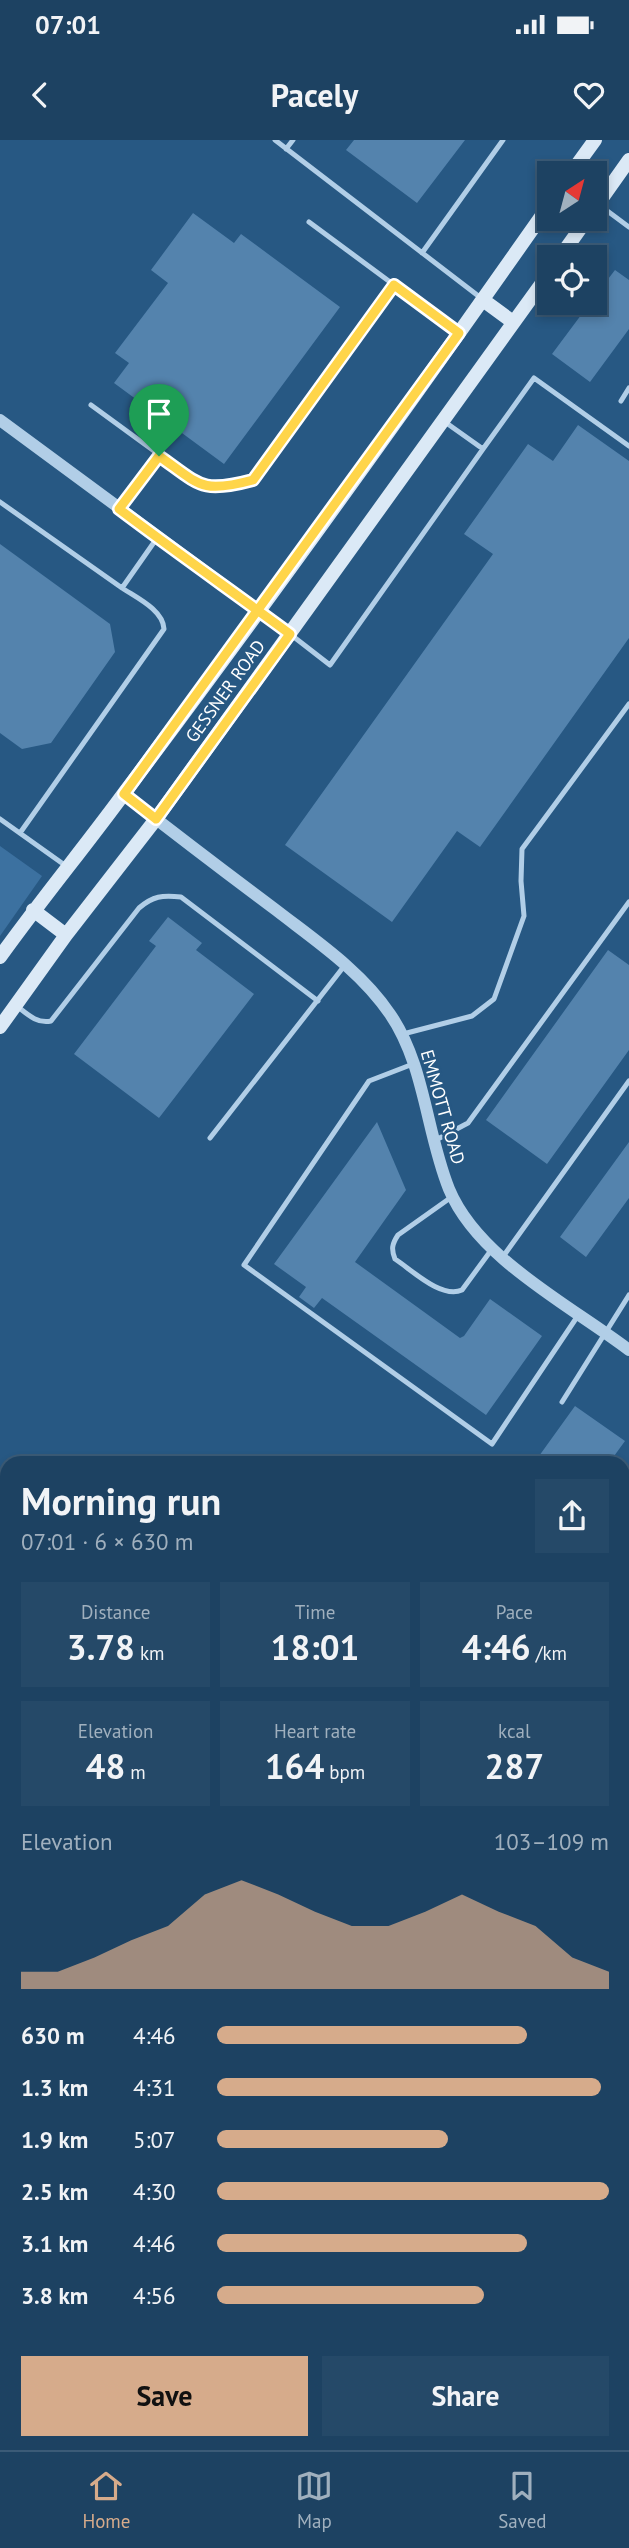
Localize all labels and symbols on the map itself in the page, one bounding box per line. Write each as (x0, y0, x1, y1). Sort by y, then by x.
north arrow (537, 161, 607, 231)
pin (129, 384, 189, 456)
street label: GESSNER ROAD (180, 635, 270, 747)
street label: EMMOTT ROAD (416, 1047, 470, 1167)

